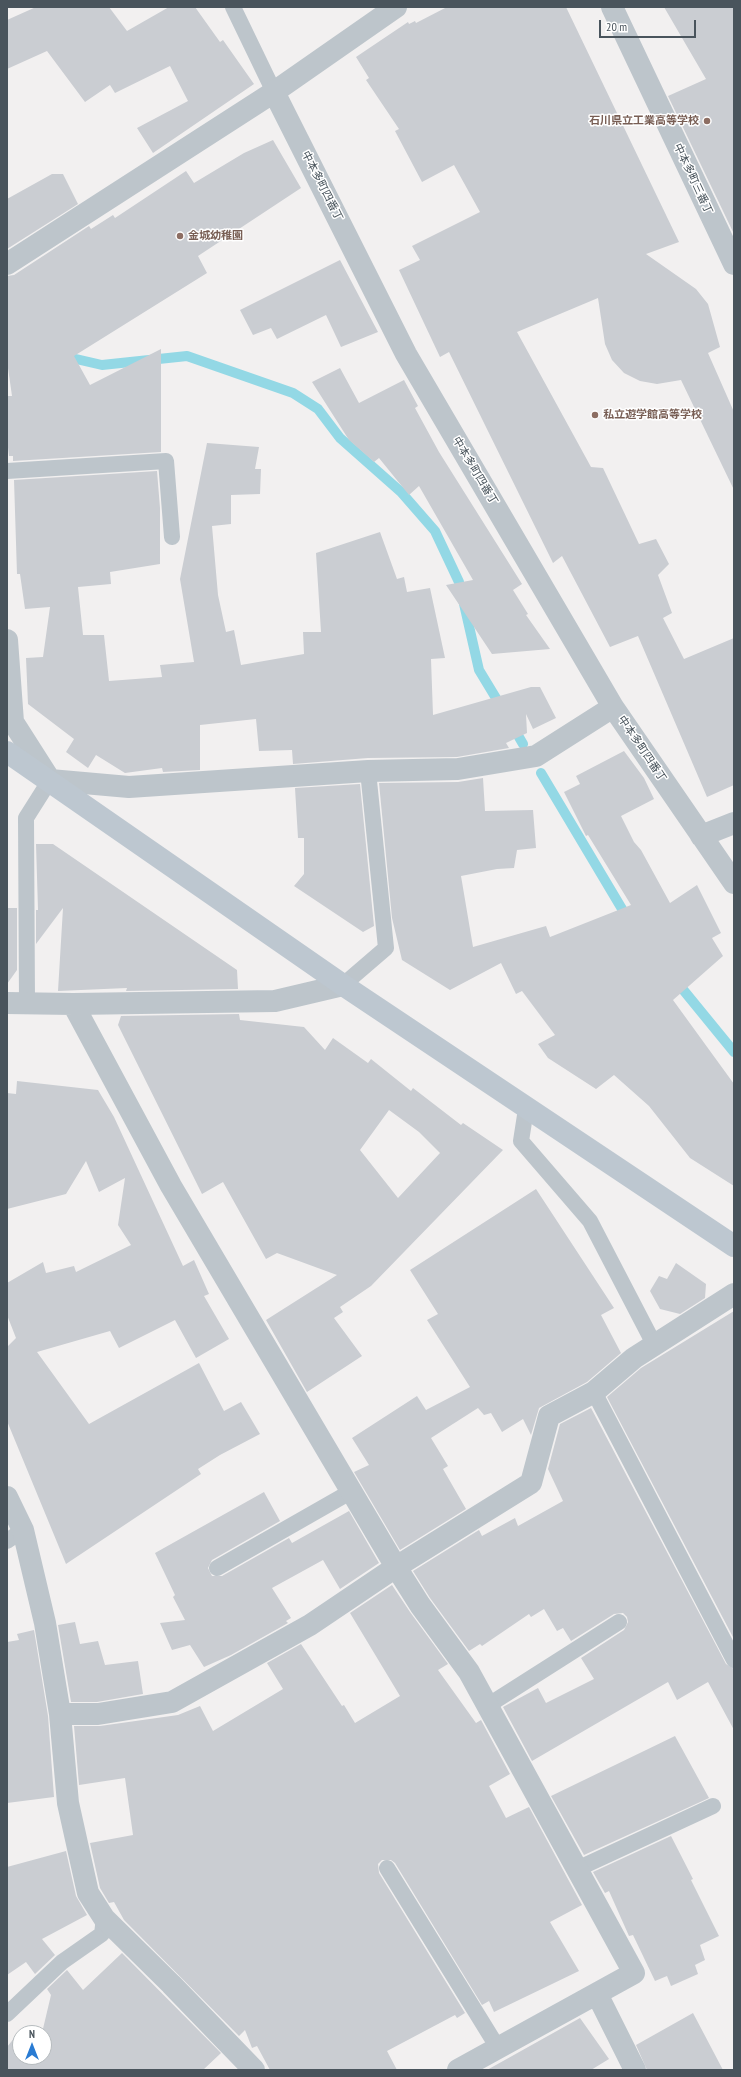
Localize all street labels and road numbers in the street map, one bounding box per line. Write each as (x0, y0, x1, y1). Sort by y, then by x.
street label: 中本多町三番丁 (671, 141, 715, 217)
street label: 中本多町四番丁 (299, 149, 345, 223)
street label: 中本多町四番丁 (450, 435, 500, 507)
street label: 中本多町四番丁 (615, 713, 669, 785)

